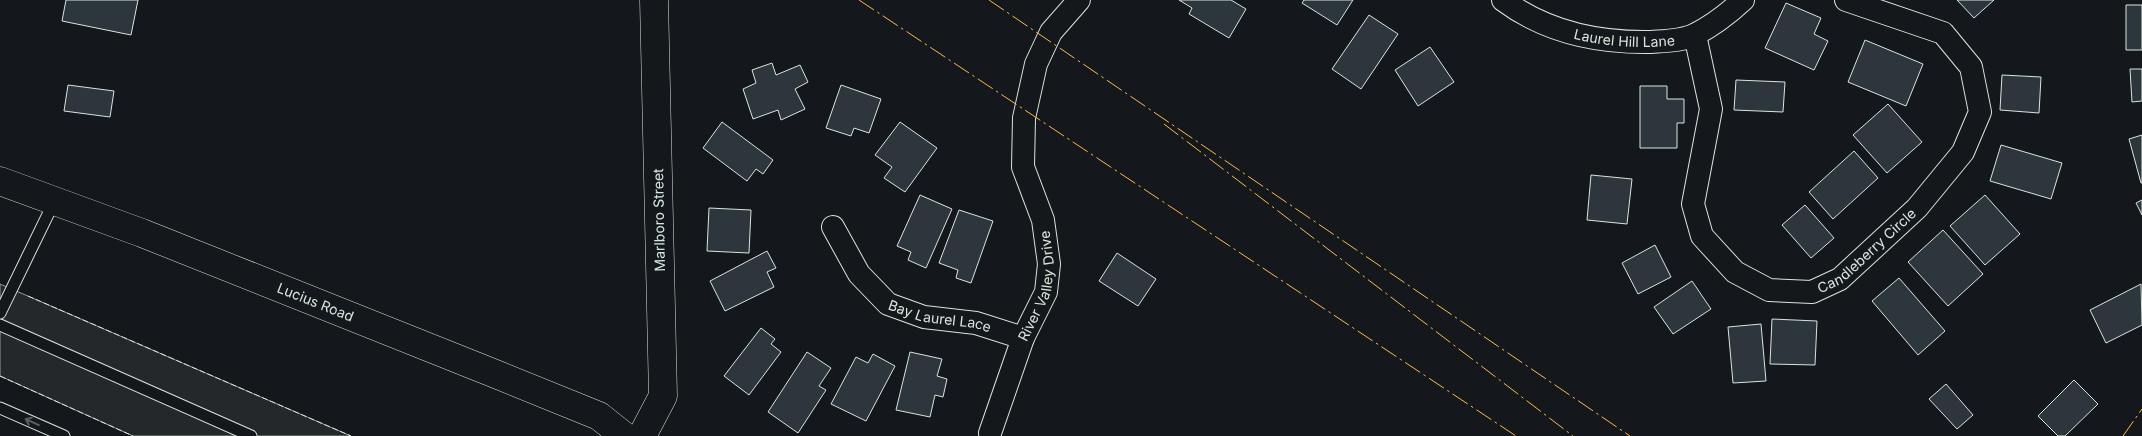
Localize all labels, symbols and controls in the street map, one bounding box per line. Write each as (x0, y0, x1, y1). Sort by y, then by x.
street label: Laurel Hill Lane (1572, 25, 1676, 50)
street label: Marlboro Street (649, 168, 668, 272)
street label: Candleberry Circle (1814, 204, 1919, 296)
street label: River Valley Drive (1014, 230, 1057, 344)
street label: Lucius Road (275, 279, 356, 325)
street label: Bay Laurel Lace (886, 296, 994, 335)
one-way arrow (25, 416, 40, 426)

